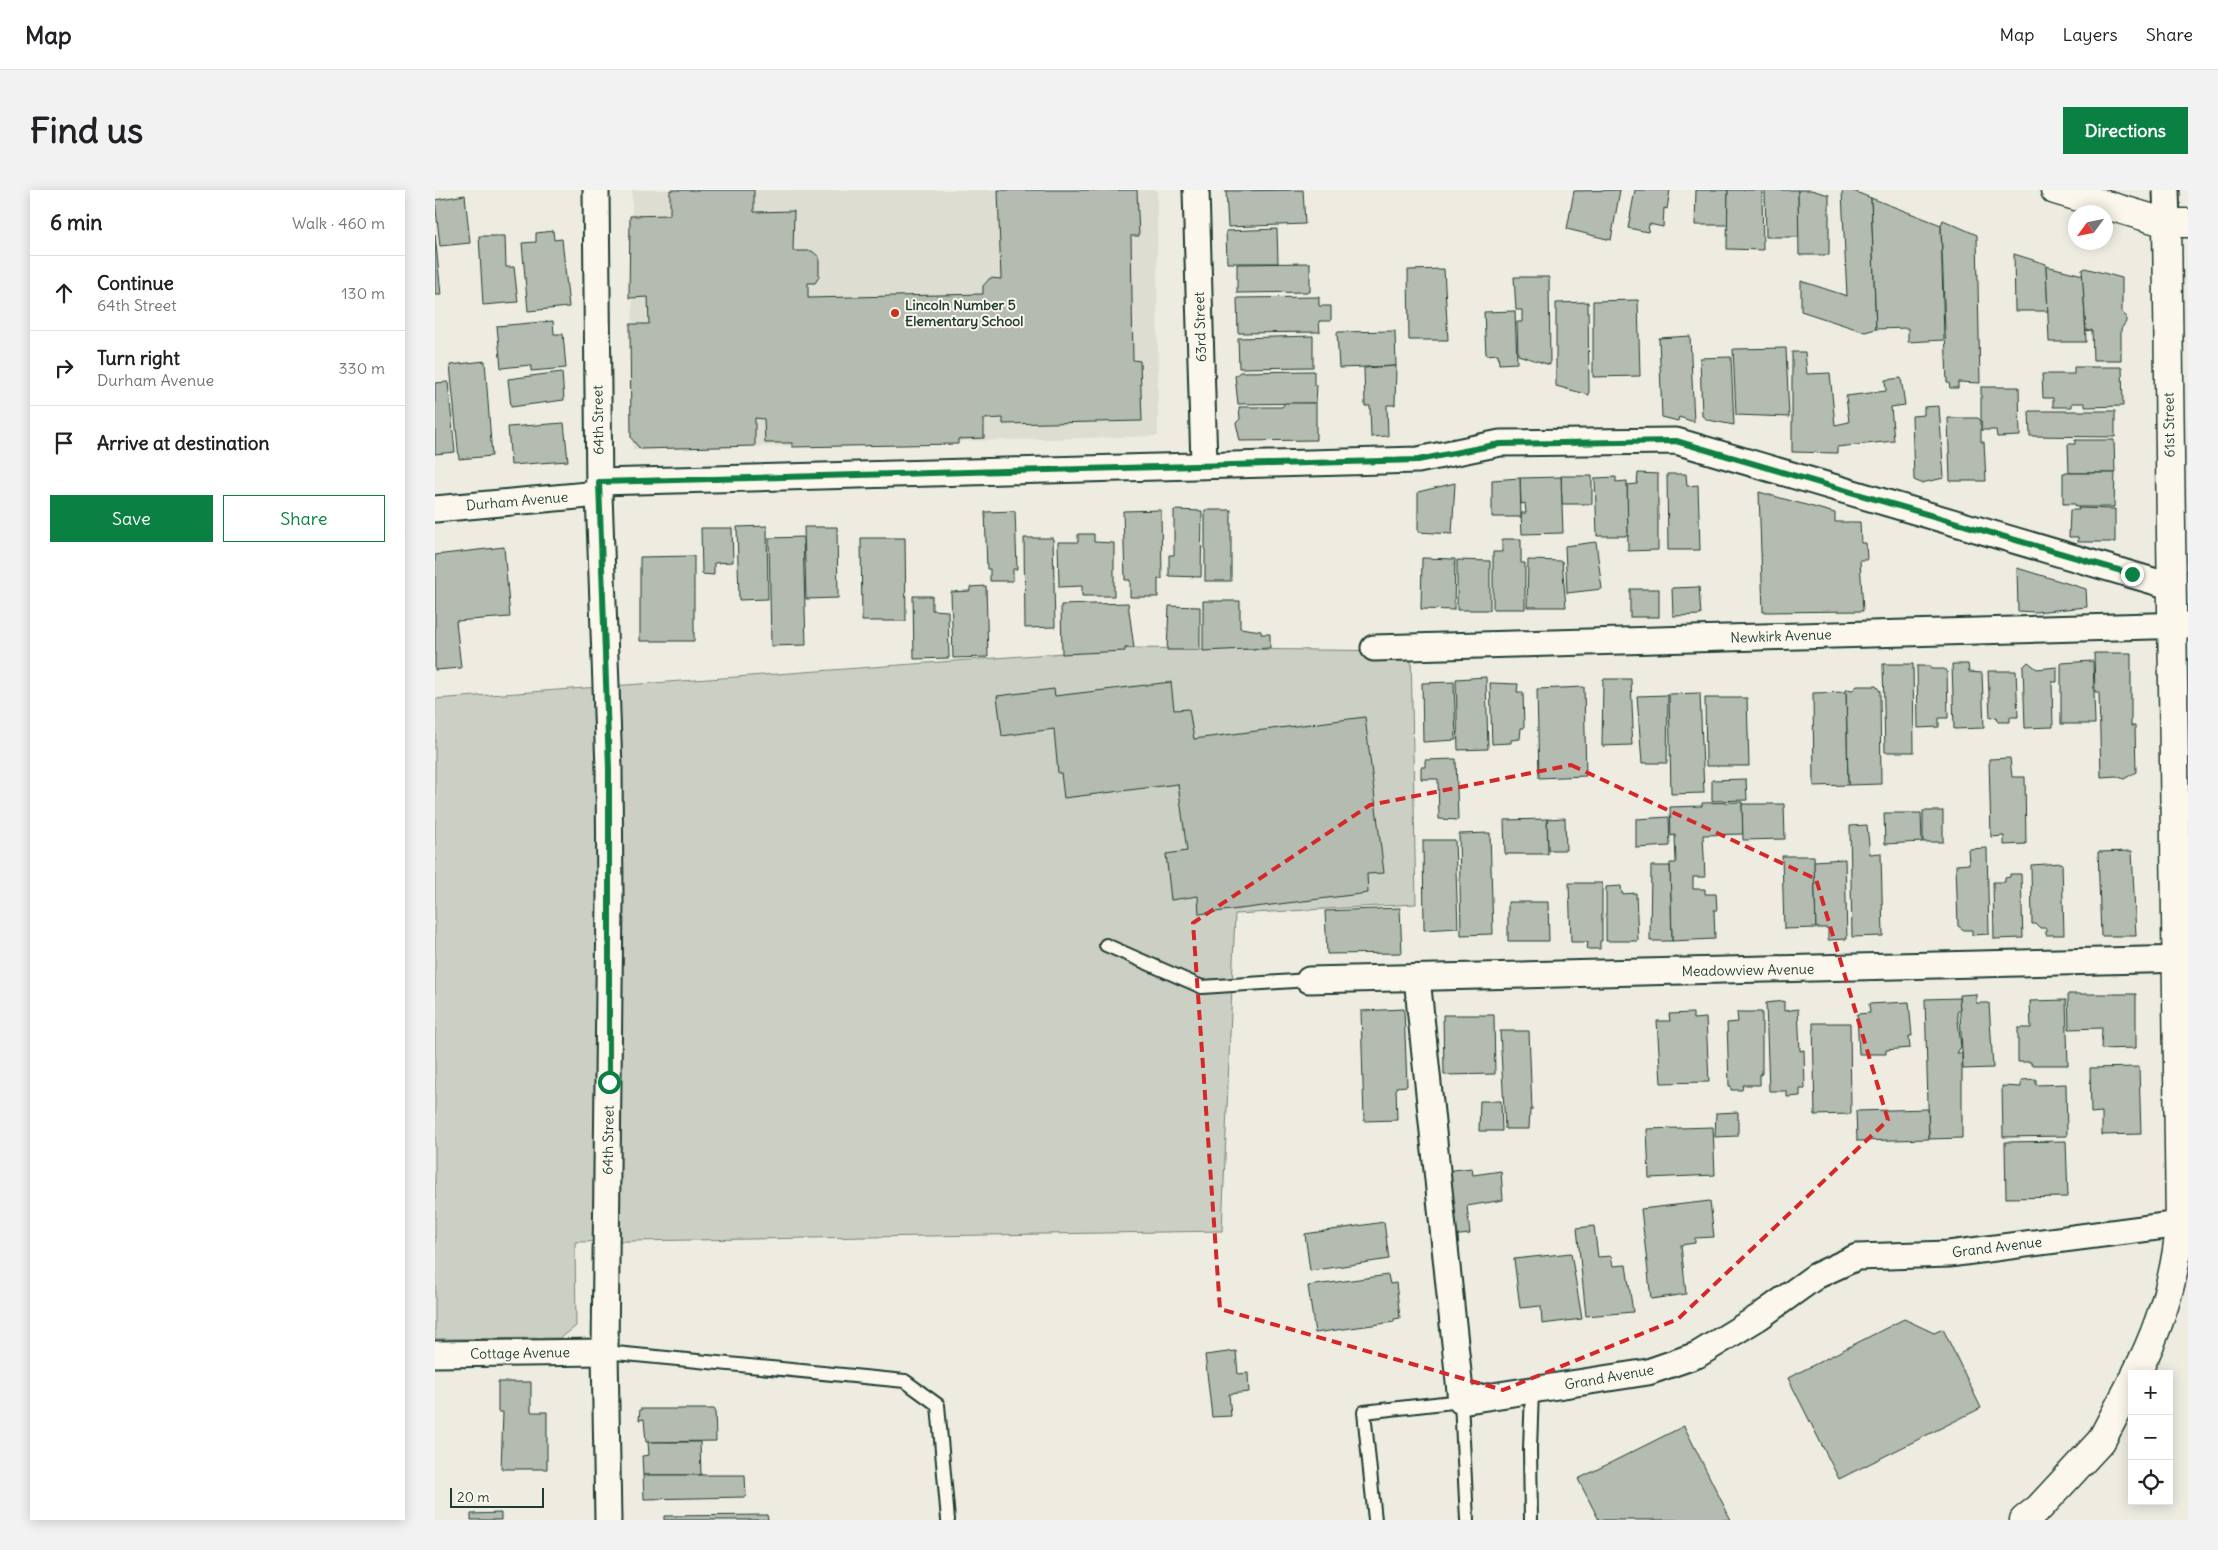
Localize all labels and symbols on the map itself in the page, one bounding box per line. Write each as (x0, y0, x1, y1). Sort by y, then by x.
north arrow (2068, 205, 2113, 250)
street label: 63rd Street (1190, 291, 1210, 363)
place label: Lincoln Number 5 Elementary School (905, 296, 1023, 330)
marker: Lincoln Number 5 Elementary School (889, 307, 901, 319)
street label: 64th Street (588, 385, 608, 455)
street label: 61st Street (2159, 392, 2179, 458)
street label: Durham Avenue (465, 488, 569, 514)
route end (2121, 563, 2144, 586)
street label: Newkirk Avenue (1730, 625, 1832, 647)
street label: Meadowview Avenue (1682, 960, 1814, 980)
route start (598, 1071, 621, 1094)
street label: 64th Street (598, 1105, 618, 1175)
street label: Grand Avenue (1951, 1233, 2043, 1261)
street label: Cottage Avenue (470, 1343, 570, 1363)
street label: Grand Avenue (1563, 1360, 1655, 1394)
scale bar (450, 1485, 544, 1508)

